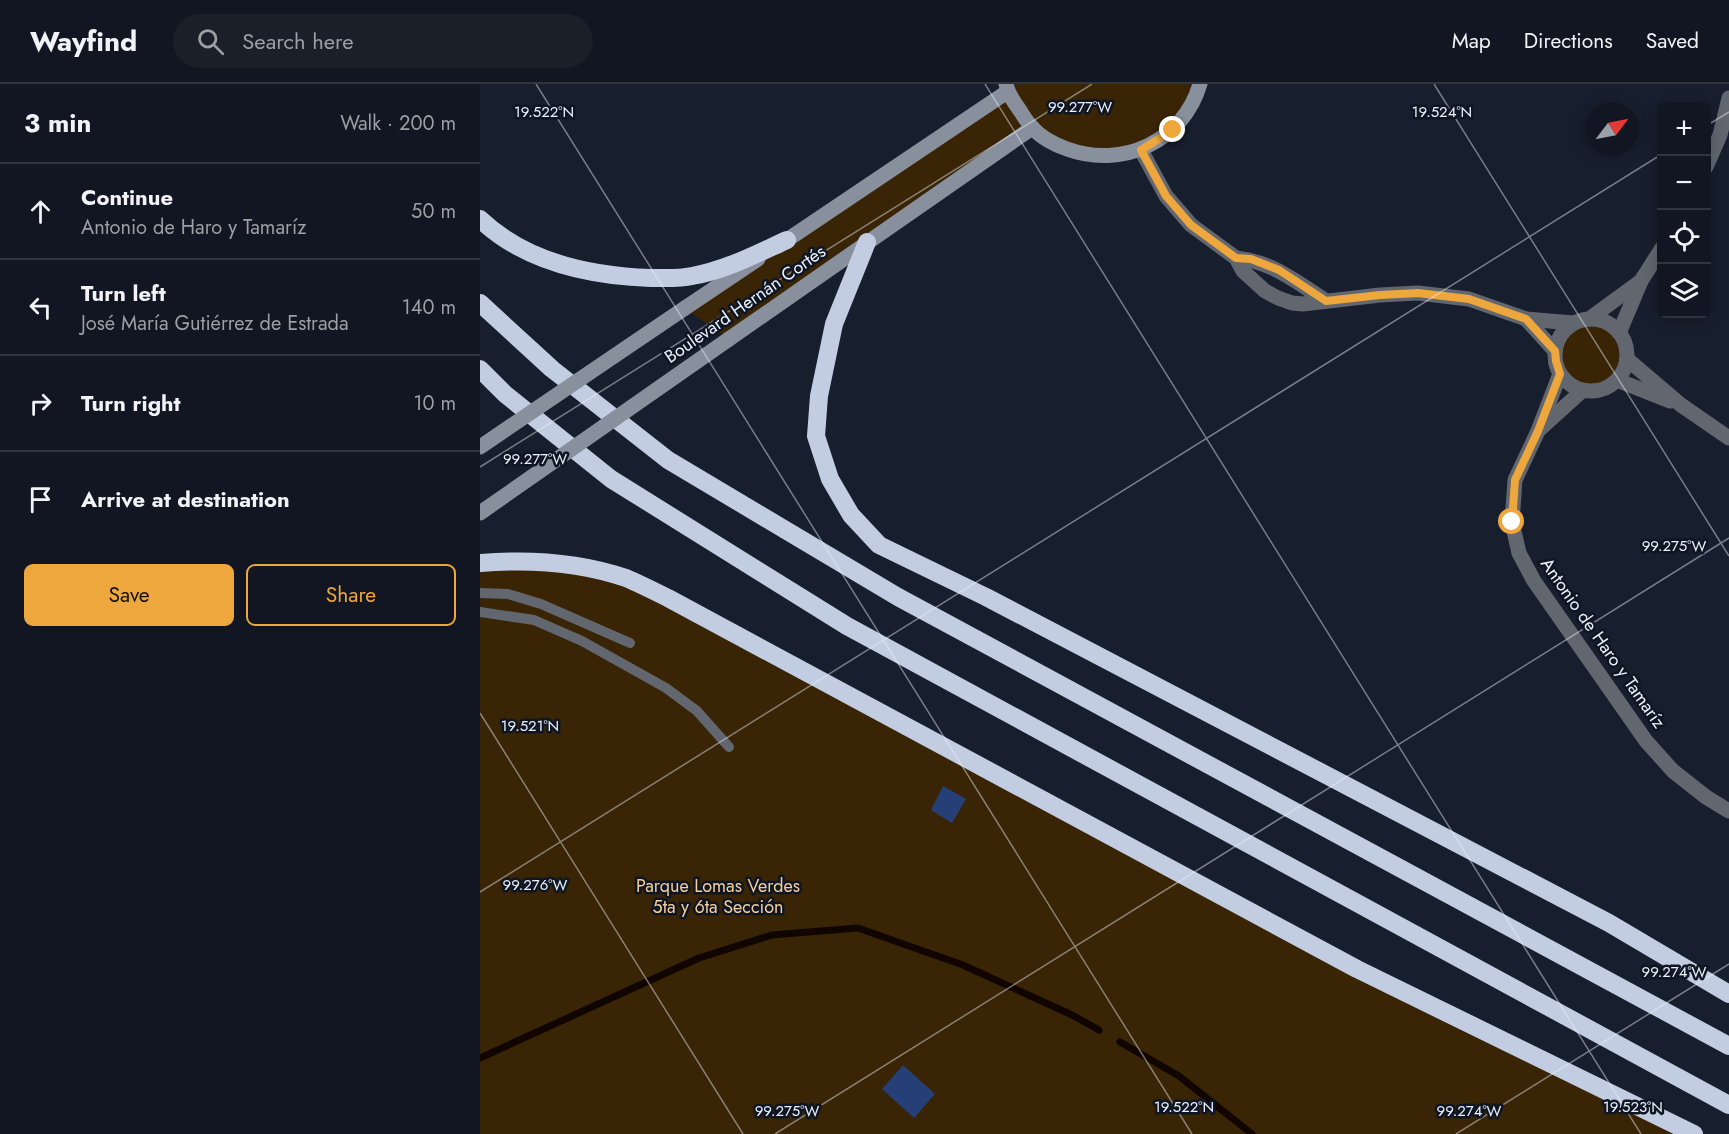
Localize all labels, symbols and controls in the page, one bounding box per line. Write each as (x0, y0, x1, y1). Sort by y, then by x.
search box (173, 14, 593, 68)
text: Wayfind (30, 21, 137, 62)
icon: search (194, 25, 227, 58)
text: Search here (242, 25, 354, 57)
text: Map (1452, 26, 1491, 56)
text: Directions (1524, 26, 1613, 56)
text: Saved (1646, 26, 1699, 56)
text: 99.277°W (1048, 96, 1112, 118)
text: 19.522°N (514, 101, 574, 123)
text: 19.524°N (1412, 101, 1472, 123)
north arrow (1585, 102, 1639, 156)
map controls (1657, 102, 1711, 318)
button: + (1657, 102, 1711, 156)
text: 3 min (24, 104, 91, 142)
text: Walk · 200 m (340, 109, 456, 138)
route end (1159, 116, 1185, 142)
button: − (1657, 156, 1711, 210)
text: Continue (81, 181, 173, 213)
icon: ahead (24, 195, 57, 228)
text: 50 m (411, 197, 456, 226)
button: locate (1657, 210, 1711, 264)
text: Antonio de Haro y Tamaríz (81, 213, 306, 242)
street label: Boulevard Hernán Cortés (659, 238, 831, 370)
button: layers (1657, 264, 1711, 318)
text: Turn left (81, 277, 166, 309)
icon: left (24, 291, 57, 324)
text: 140 m (402, 293, 456, 322)
text: José María Gutiérrez de Estrada (81, 309, 349, 338)
icon: right (24, 387, 57, 420)
text: Turn right (81, 387, 181, 419)
text: 10 m (413, 389, 456, 418)
text: 99.277°W (503, 448, 567, 470)
icon: arrive (24, 483, 57, 516)
text: Arrive at destination (81, 483, 290, 515)
route start (1498, 508, 1524, 534)
text: 99.275°W (1642, 535, 1706, 557)
street label: Antonio de Haro y Tamaríz (1534, 552, 1672, 734)
button: Save (24, 564, 234, 626)
button: Share (246, 564, 456, 626)
text: 19.521°N (501, 715, 559, 737)
park label: Parque Lomas Verdes 5ta y 6ta Sección (636, 873, 800, 920)
text: 99.276°W (503, 874, 568, 896)
text: 99.274°W (1642, 961, 1707, 983)
text: 19.522°N (1154, 1096, 1214, 1118)
text: 19.523°N (1603, 1096, 1663, 1118)
text: 99.275°W (755, 1100, 819, 1122)
text: 99.274°W (1437, 1100, 1502, 1122)

